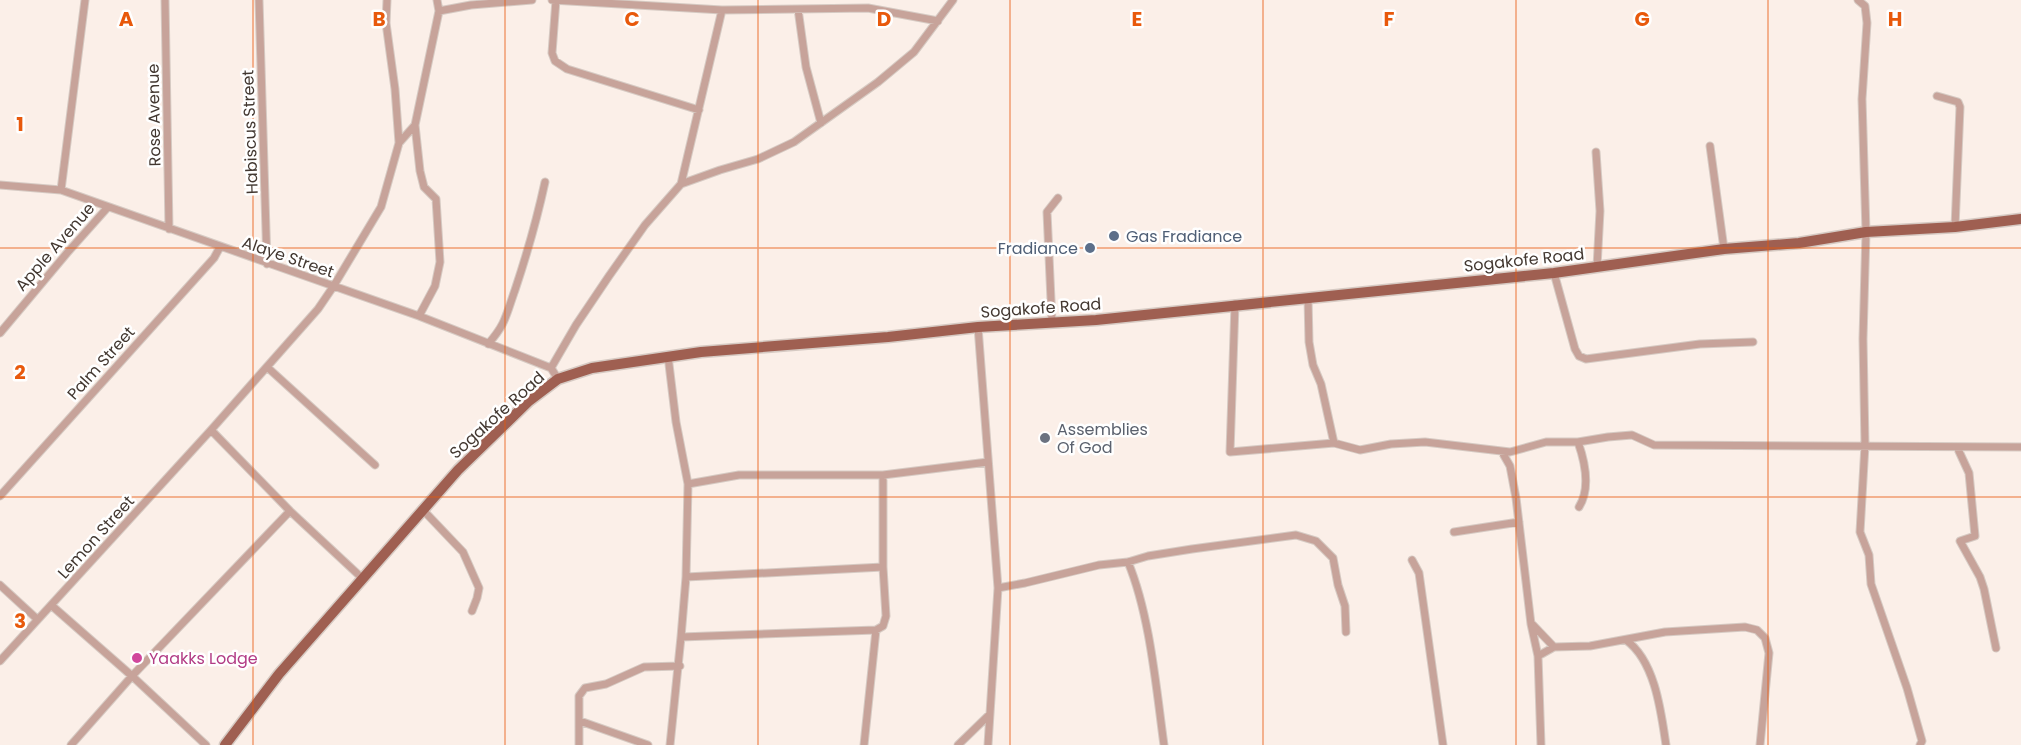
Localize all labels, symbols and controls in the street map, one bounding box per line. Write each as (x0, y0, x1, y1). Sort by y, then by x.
text: A (119, 5, 134, 33)
text: B (372, 5, 386, 33)
text: C (624, 5, 640, 33)
text: D (877, 5, 891, 33)
text: E (1132, 5, 1142, 33)
text: F (1384, 5, 1395, 33)
text: G (1634, 5, 1650, 33)
text: H (1888, 5, 1902, 33)
street label: Rose Avenue (142, 63, 166, 166)
street label: Habiscus Street (236, 69, 264, 195)
text: 1 (16, 110, 24, 138)
street label: Apple Avenue (10, 198, 100, 296)
place label: Gas Fradiance (1126, 225, 1242, 248)
marker: Gas Fradiance (1107, 229, 1121, 243)
street label: Alaye Street (239, 231, 337, 283)
place label: Fradiance (998, 237, 1078, 260)
marker: Fradiance (1083, 241, 1097, 255)
street label: Sogakofe Road (1463, 242, 1585, 278)
street label: Sogakofe Road (980, 292, 1102, 324)
street label: Palm Street (62, 321, 140, 405)
text: 2 (14, 358, 26, 386)
street label: Sogakofe Road (444, 366, 550, 464)
place label: Assemblies Of God (1057, 418, 1148, 459)
marker: Assemblies Of God (1038, 431, 1052, 445)
street label: Lemon Street (52, 490, 140, 584)
text: 3 (14, 607, 26, 635)
place label: Yaakks Lodge (149, 647, 258, 670)
marker: Yaakks Lodge (130, 651, 144, 665)

